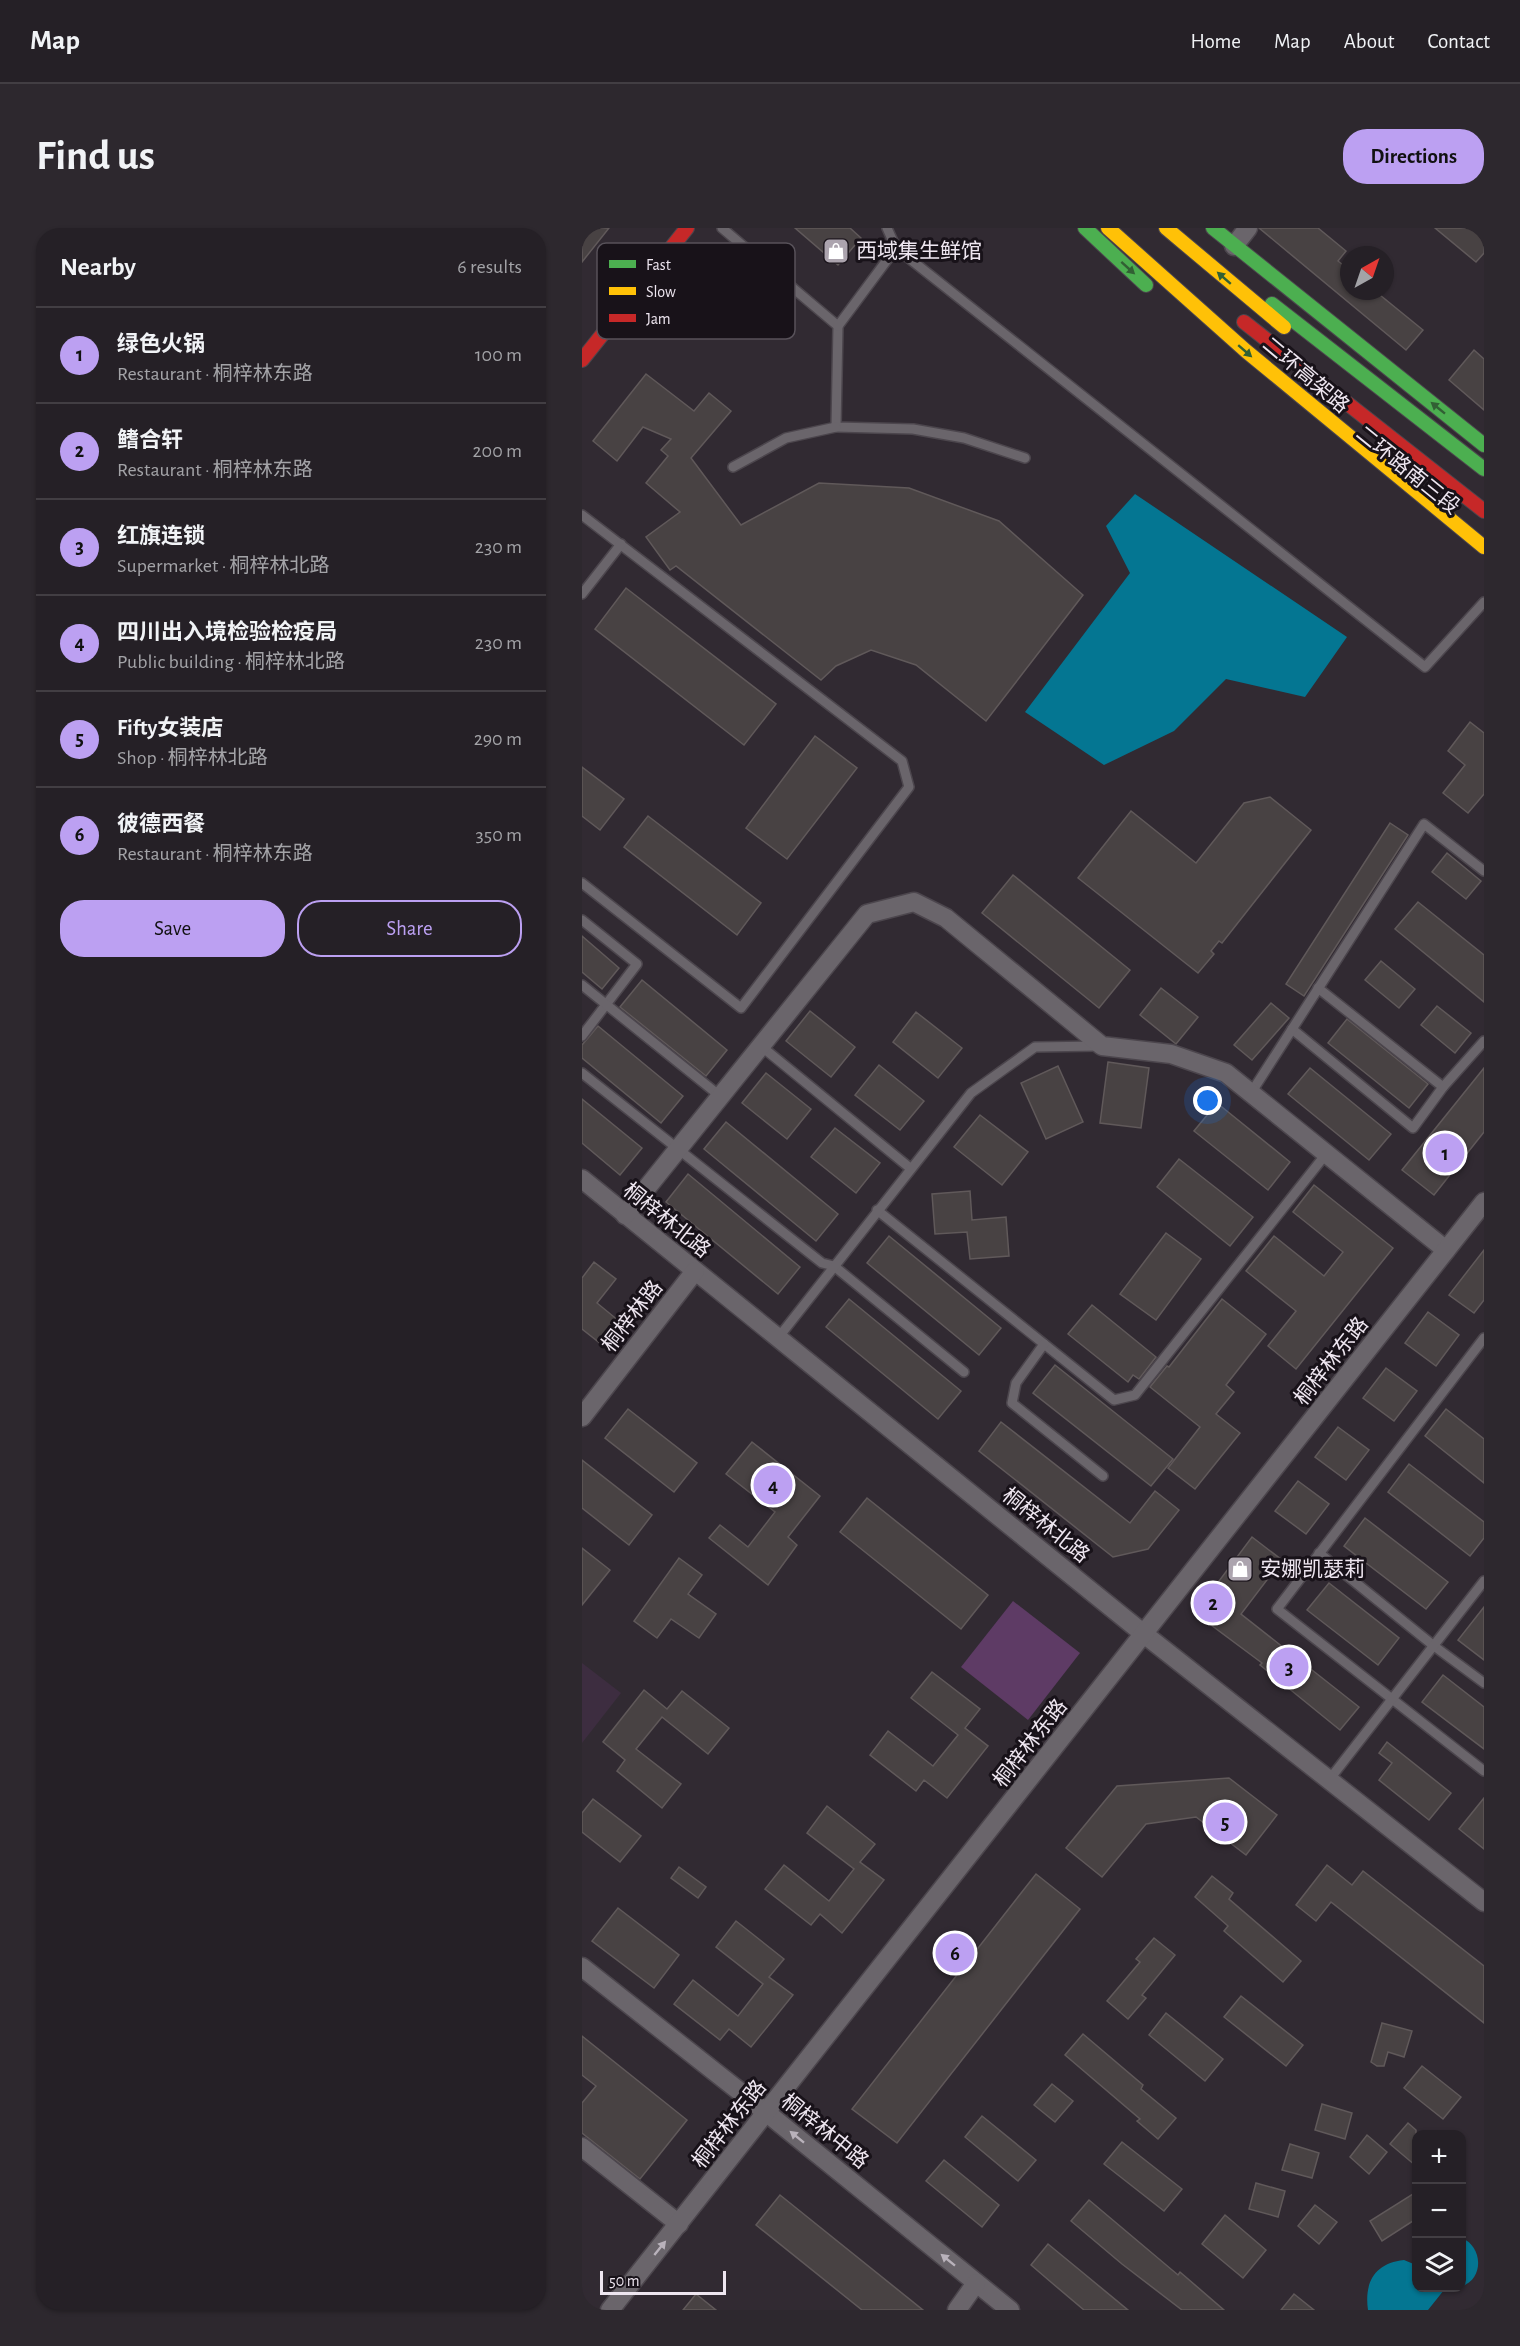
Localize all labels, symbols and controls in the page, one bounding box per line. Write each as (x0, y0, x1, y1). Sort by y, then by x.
text: Map (30, 27, 80, 55)
text: Home (1190, 31, 1241, 52)
text: Map (1274, 31, 1311, 52)
text: About (1344, 31, 1394, 52)
text: Contact (1427, 31, 1490, 52)
button: Directions (1343, 129, 1484, 184)
text: Find us (36, 135, 155, 177)
shop icon: 西域集生鲜馆 (821, 236, 851, 266)
place label: 西域集生鲜馆 (856, 240, 982, 262)
legend (597, 243, 795, 339)
north arrow (1340, 246, 1394, 300)
text: Nearby (60, 254, 136, 280)
text: 6 results (457, 257, 522, 277)
text: Fast (646, 257, 671, 273)
one-way arrow (1120, 261, 1135, 274)
one-way arrow (1217, 272, 1232, 285)
text: Slow (646, 284, 676, 300)
text: Jam (646, 311, 671, 327)
text: 绿色火锅 (117, 333, 205, 355)
street label: 二环高架路 (1259, 333, 1353, 417)
one-way arrow (1237, 344, 1252, 357)
text: 1 (76, 345, 83, 365)
text: 100 m (475, 345, 522, 365)
text: Restaurant · 桐梓林东路 (117, 364, 313, 384)
one-way arrow (1430, 402, 1446, 415)
street label: 二环路南三段 (1352, 422, 1464, 518)
text: 鳍合轩 (117, 429, 183, 451)
text: 2 (75, 441, 84, 461)
text: 200 m (472, 441, 522, 461)
text: Restaurant · 桐梓林东路 (117, 460, 313, 480)
text: 红旗连锁 (117, 525, 205, 547)
text: 3 (75, 537, 84, 557)
text: 230 m (475, 537, 522, 557)
text: Supermarket · 桐梓林北路 (117, 556, 330, 576)
text: 四川出入境检验检疫局 (117, 621, 337, 643)
text: 4 (74, 633, 85, 653)
text: 230 m (475, 633, 522, 653)
text: Public building · 桐梓林北路 (117, 652, 345, 672)
text: Fifty女装店 (117, 717, 223, 739)
text: 5 (75, 729, 84, 749)
text: 290 m (474, 729, 522, 749)
text: Shop · 桐梓林北路 (117, 748, 268, 768)
text: 彼德西餐 (117, 813, 205, 835)
text: 6 (75, 825, 84, 845)
text: 350 m (476, 825, 522, 845)
text: Restaurant · 桐梓林东路 (117, 844, 313, 864)
button: Save (60, 900, 285, 957)
button: Share (297, 900, 522, 957)
your location (1193, 1086, 1222, 1115)
pin: 1 (1426, 1130, 1464, 1176)
street label: 桐梓林北路 (619, 1178, 715, 1262)
street label: 桐梓林路 (597, 1276, 667, 1356)
street label: 桐梓林东路 (1290, 1313, 1372, 1409)
pin: 4 (754, 1462, 792, 1508)
street label: 桐梓林北路 (998, 1483, 1094, 1567)
shop icon: 安娜凯瑟莉 (1225, 1554, 1255, 1584)
place label: 安娜凯瑟莉 (1260, 1558, 1365, 1580)
pin: 2 (1194, 1580, 1232, 1626)
pin: 3 (1270, 1644, 1308, 1690)
street label: 桐梓林东路 (989, 1695, 1071, 1791)
pin: 5 (1206, 1800, 1244, 1844)
pin: 6 (936, 1930, 974, 1976)
street label: 桐梓林东路 (688, 2076, 770, 2172)
street label: 桐梓林中路 (777, 2089, 873, 2173)
one-way arrow (789, 2130, 805, 2143)
map controls (1412, 2130, 1466, 2292)
button: + (1412, 2130, 1466, 2184)
button: − (1412, 2184, 1466, 2238)
button: layers (1412, 2238, 1466, 2292)
one-way arrow (653, 2241, 666, 2256)
one-way arrow (940, 2253, 956, 2266)
scale bar (600, 2268, 726, 2296)
text: 50 m (609, 2273, 640, 2289)

